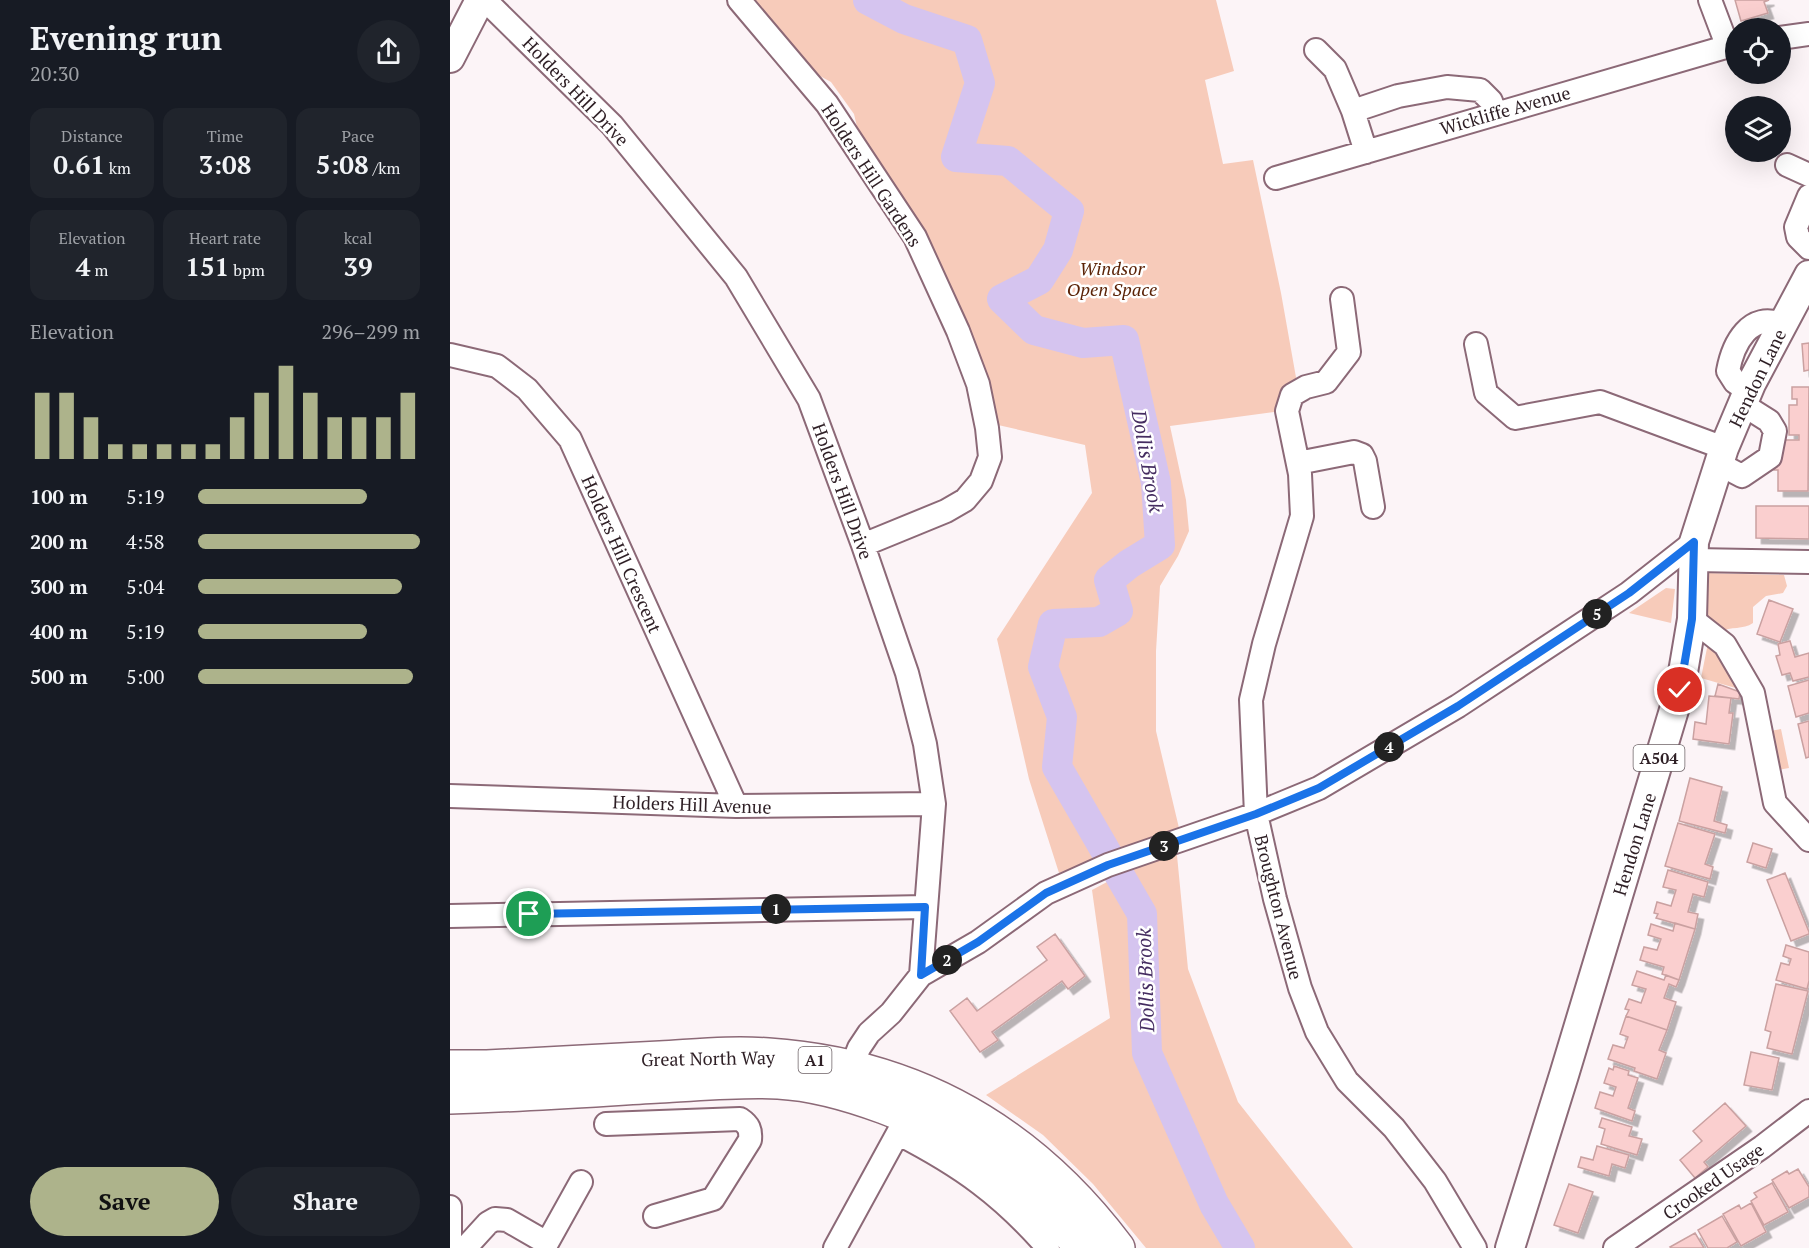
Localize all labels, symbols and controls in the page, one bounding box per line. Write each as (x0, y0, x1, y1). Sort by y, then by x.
text: Evening run (30, 16, 222, 59)
map controls (1725, 18, 1791, 162)
button: locate (1725, 18, 1791, 84)
button: share (357, 20, 420, 83)
street label: Holders Hill Drive (518, 31, 634, 151)
text: 20:30 (30, 60, 79, 87)
street label: Wickliffe Avenue (1437, 80, 1573, 140)
button: layers (1725, 96, 1791, 162)
street label: Holders Hill Gardens (817, 99, 927, 251)
text: Distance (61, 125, 123, 147)
text: Time (207, 125, 243, 147)
text: Pace (342, 125, 374, 147)
text: 0.61 (53, 147, 105, 181)
text: 3:08 (199, 147, 252, 181)
text: 5:08 (316, 147, 369, 181)
text: km (105, 157, 131, 179)
text: /km (369, 157, 400, 179)
text: Elevation (58, 227, 126, 249)
text: Heart rate (189, 227, 261, 249)
text: kcal (344, 227, 372, 249)
text: 4 (76, 249, 91, 283)
text: 151 (185, 249, 229, 283)
text: 39 (343, 249, 373, 283)
park label: Windsor Open Space (1067, 256, 1157, 301)
text: m (91, 259, 108, 281)
text: bpm (229, 259, 265, 281)
text: Elevation (30, 318, 114, 345)
text: 296–299 m (321, 318, 420, 345)
street label: Hendon Lane (1723, 325, 1791, 431)
water label: Dollis Brook (1126, 407, 1170, 515)
street label: Holders Hill Drive (807, 420, 879, 562)
street label: Holders Hill Crescent (576, 471, 668, 637)
text: 100 m (30, 483, 88, 510)
text: 5:19 (126, 483, 165, 510)
text: 200 m (30, 528, 88, 555)
text: 4:58 (126, 528, 165, 555)
text: 300 m (30, 573, 88, 600)
text: 5:04 (126, 573, 165, 600)
pin: 5 (1582, 599, 1612, 629)
text: 5 (1592, 603, 1602, 625)
text: 400 m (30, 618, 88, 645)
text: 5:19 (126, 618, 165, 645)
text: 500 m (30, 663, 88, 690)
text: 5:00 (126, 663, 165, 690)
pin (1654, 664, 1705, 715)
icon: check (1663, 673, 1696, 706)
pin: 4 (1374, 732, 1404, 762)
text: 4 (1384, 736, 1394, 758)
road number: A504 (1634, 745, 1684, 771)
street label: Holders Hill Avenue (612, 789, 772, 819)
street label: Hendon Lane (1607, 790, 1661, 898)
pin: 3 (1149, 831, 1179, 861)
street label: Broughton Avenue (1249, 832, 1309, 982)
text: 3 (1159, 835, 1169, 857)
pin (503, 888, 554, 939)
pin: 1 (761, 894, 791, 924)
icon: arrive (512, 897, 545, 930)
text: 1 (771, 898, 781, 920)
water label: Dollis Brook (1130, 927, 1160, 1033)
pin: 2 (932, 945, 962, 975)
text: 2 (942, 949, 952, 971)
street label: Great North Way (641, 1045, 776, 1071)
road number: A1 (798, 1047, 832, 1073)
street label: Crooked Usage (1658, 1137, 1768, 1225)
button: Save (30, 1167, 219, 1236)
button: Share (231, 1167, 420, 1236)

